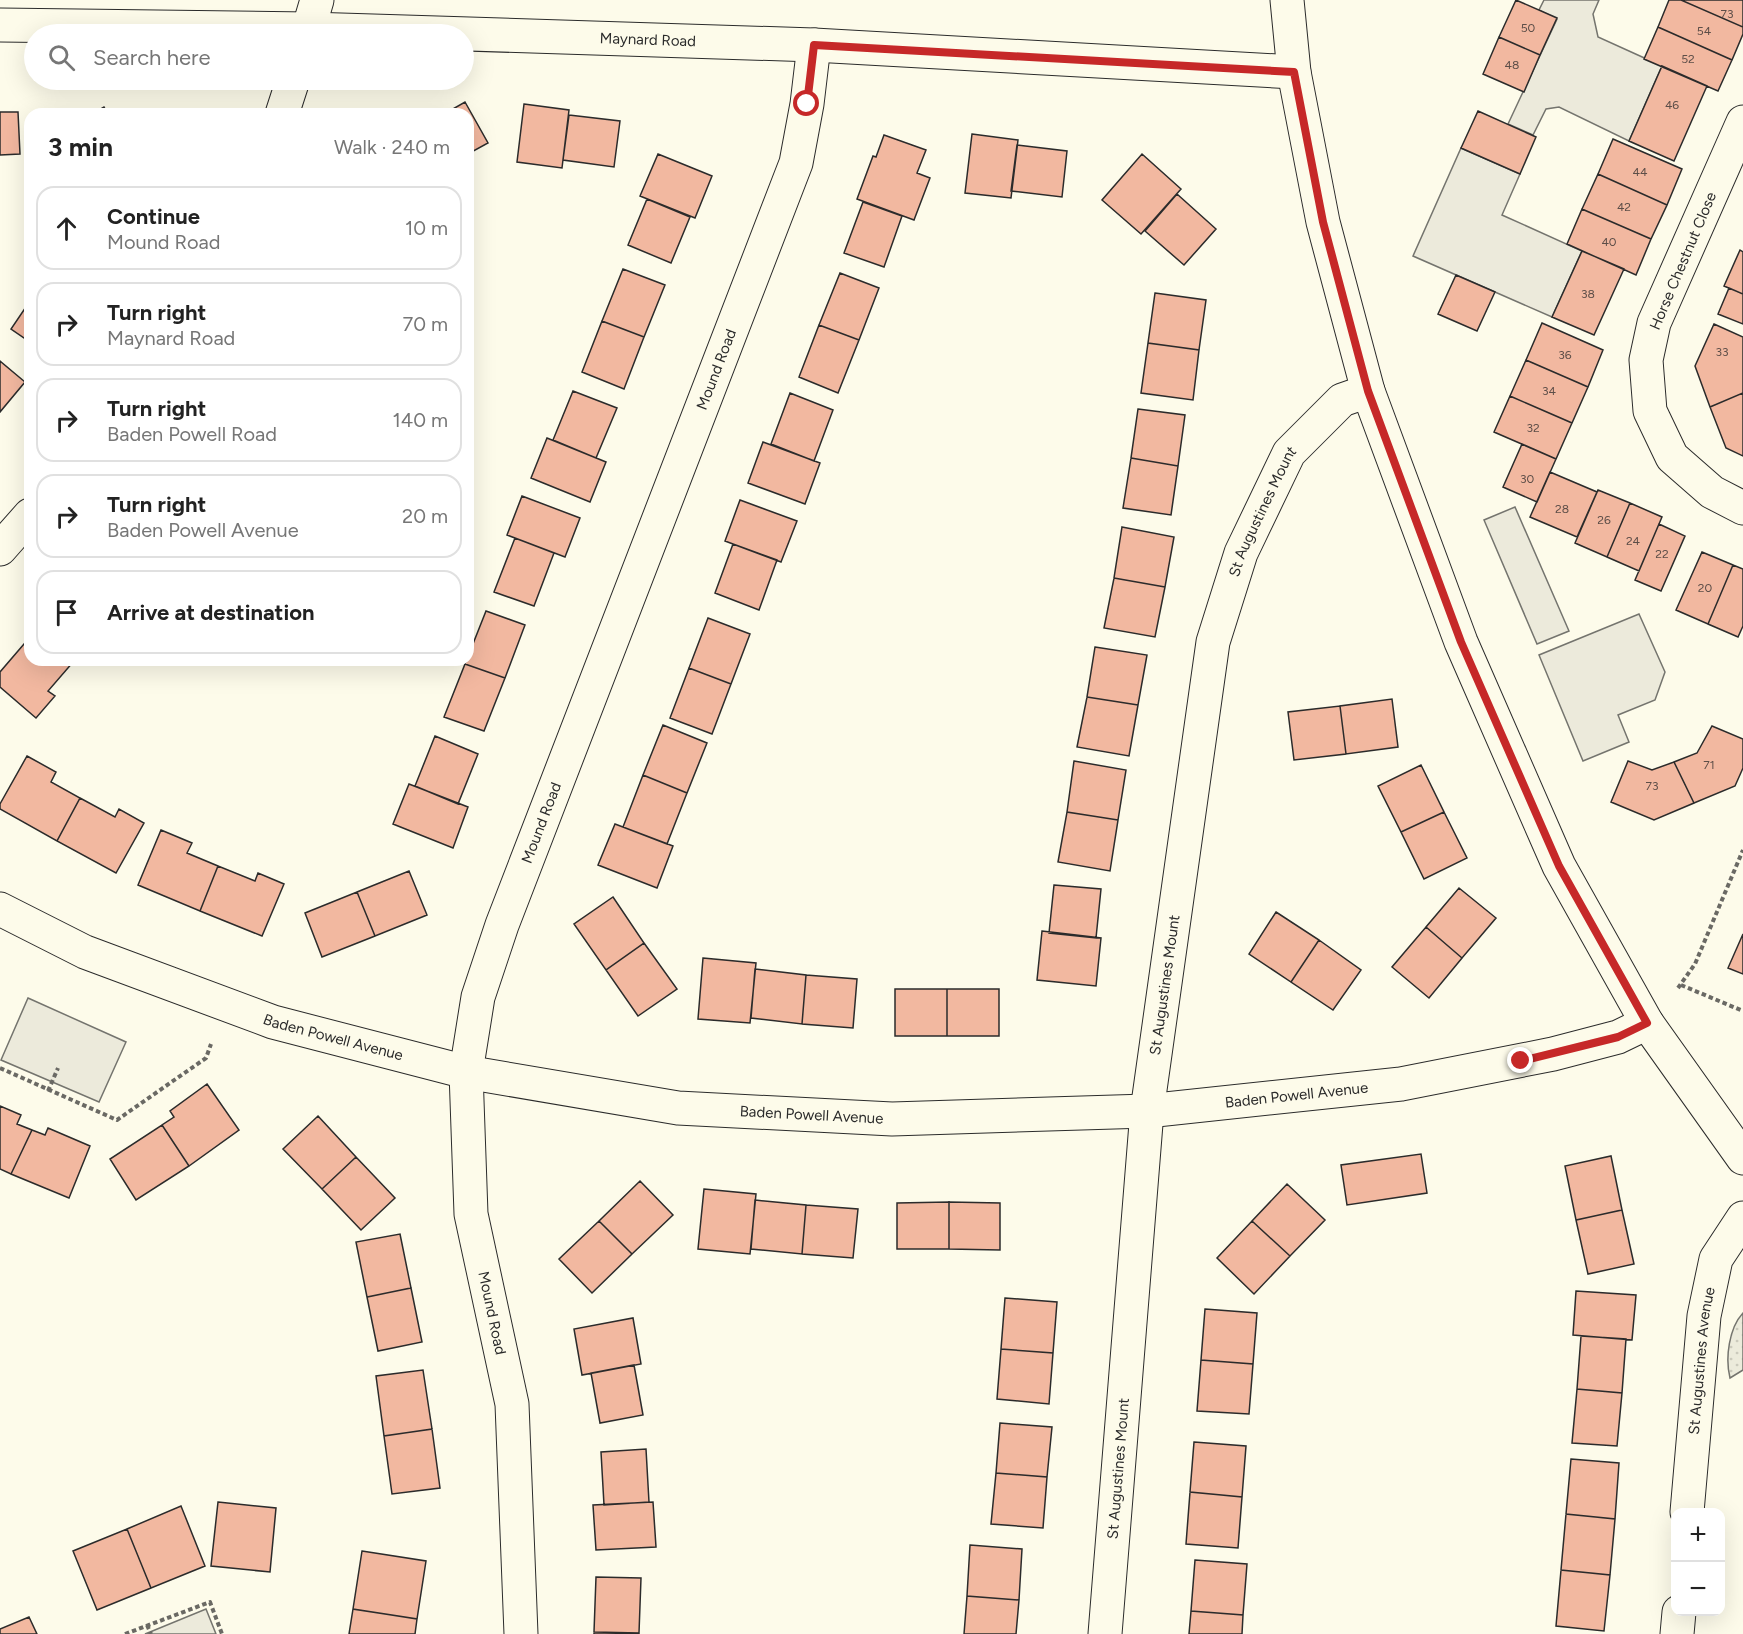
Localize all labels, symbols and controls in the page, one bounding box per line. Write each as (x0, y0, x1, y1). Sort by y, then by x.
house number: 73 (1721, 7, 1733, 21)
house number: 50 (1521, 21, 1536, 35)
search box (24, 24, 474, 90)
house number: 54 (1697, 24, 1712, 38)
street label: Maynard Road (599, 29, 696, 50)
icon: search (45, 41, 78, 74)
text: Search here (93, 44, 211, 71)
house number: 52 (1681, 52, 1695, 66)
house number: 48 (1505, 58, 1519, 72)
route start (793, 90, 819, 116)
house number: 46 (1665, 98, 1679, 112)
text: 3 min (48, 131, 113, 163)
text: Walk · 240 m (334, 135, 450, 159)
house number: 44 (1633, 165, 1648, 179)
street label: Horse Chestnut Close (1646, 189, 1720, 333)
house number: 42 (1617, 200, 1631, 214)
text: Continue (107, 203, 200, 230)
icon: ahead (50, 212, 83, 245)
text: 10 m (405, 216, 448, 240)
text: Mound Road (107, 230, 221, 254)
house number: 40 (1601, 235, 1617, 249)
house number: 38 (1581, 287, 1595, 301)
text: Turn right (107, 299, 206, 326)
icon: right (50, 308, 83, 341)
text: 70 m (402, 312, 448, 336)
text: Maynard Road (107, 326, 235, 350)
street label: Mound Road (693, 326, 740, 412)
house number: 33 (1715, 345, 1729, 359)
house number: 36 (1558, 348, 1572, 362)
house number: 34 (1542, 384, 1557, 398)
text: Turn right (107, 395, 206, 422)
icon: right (50, 404, 83, 437)
text: 140 m (393, 408, 448, 432)
house number: 32 (1526, 421, 1540, 435)
text: Baden Powell Road (107, 422, 277, 446)
street label: St Augustines Mount (1225, 442, 1300, 579)
house number: 30 (1520, 472, 1534, 486)
text: Turn right (107, 491, 206, 518)
icon: right (50, 500, 83, 533)
house number: 28 (1555, 502, 1569, 516)
text: 20 m (402, 504, 448, 528)
house number: 26 (1597, 513, 1611, 527)
text: Baden Powell Avenue (107, 518, 299, 542)
house number: 24 (1626, 534, 1641, 548)
house number: 22 (1655, 547, 1669, 561)
house number: 20 (1698, 581, 1713, 595)
icon: arrive (50, 596, 83, 629)
text: Arrive at destination (107, 599, 315, 626)
house number: 71 (1703, 758, 1715, 772)
house number: 73 (1646, 779, 1658, 793)
street label: Mound Road (518, 780, 565, 866)
street label: St Augustines Mount (1146, 913, 1184, 1056)
street label: Baden Powell Avenue (261, 1010, 405, 1064)
route end (1507, 1047, 1533, 1073)
street label: Baden Powell Avenue (1224, 1079, 1369, 1112)
street label: Baden Powell Avenue (739, 1102, 884, 1128)
street label: Mound Road (474, 1269, 510, 1357)
street label: St Augustines Avenue (1685, 1285, 1719, 1435)
street label: St Augustines Mount (1104, 1397, 1133, 1540)
map controls (1671, 1508, 1725, 1616)
button: + (1671, 1508, 1725, 1562)
button: − (1671, 1562, 1725, 1616)

